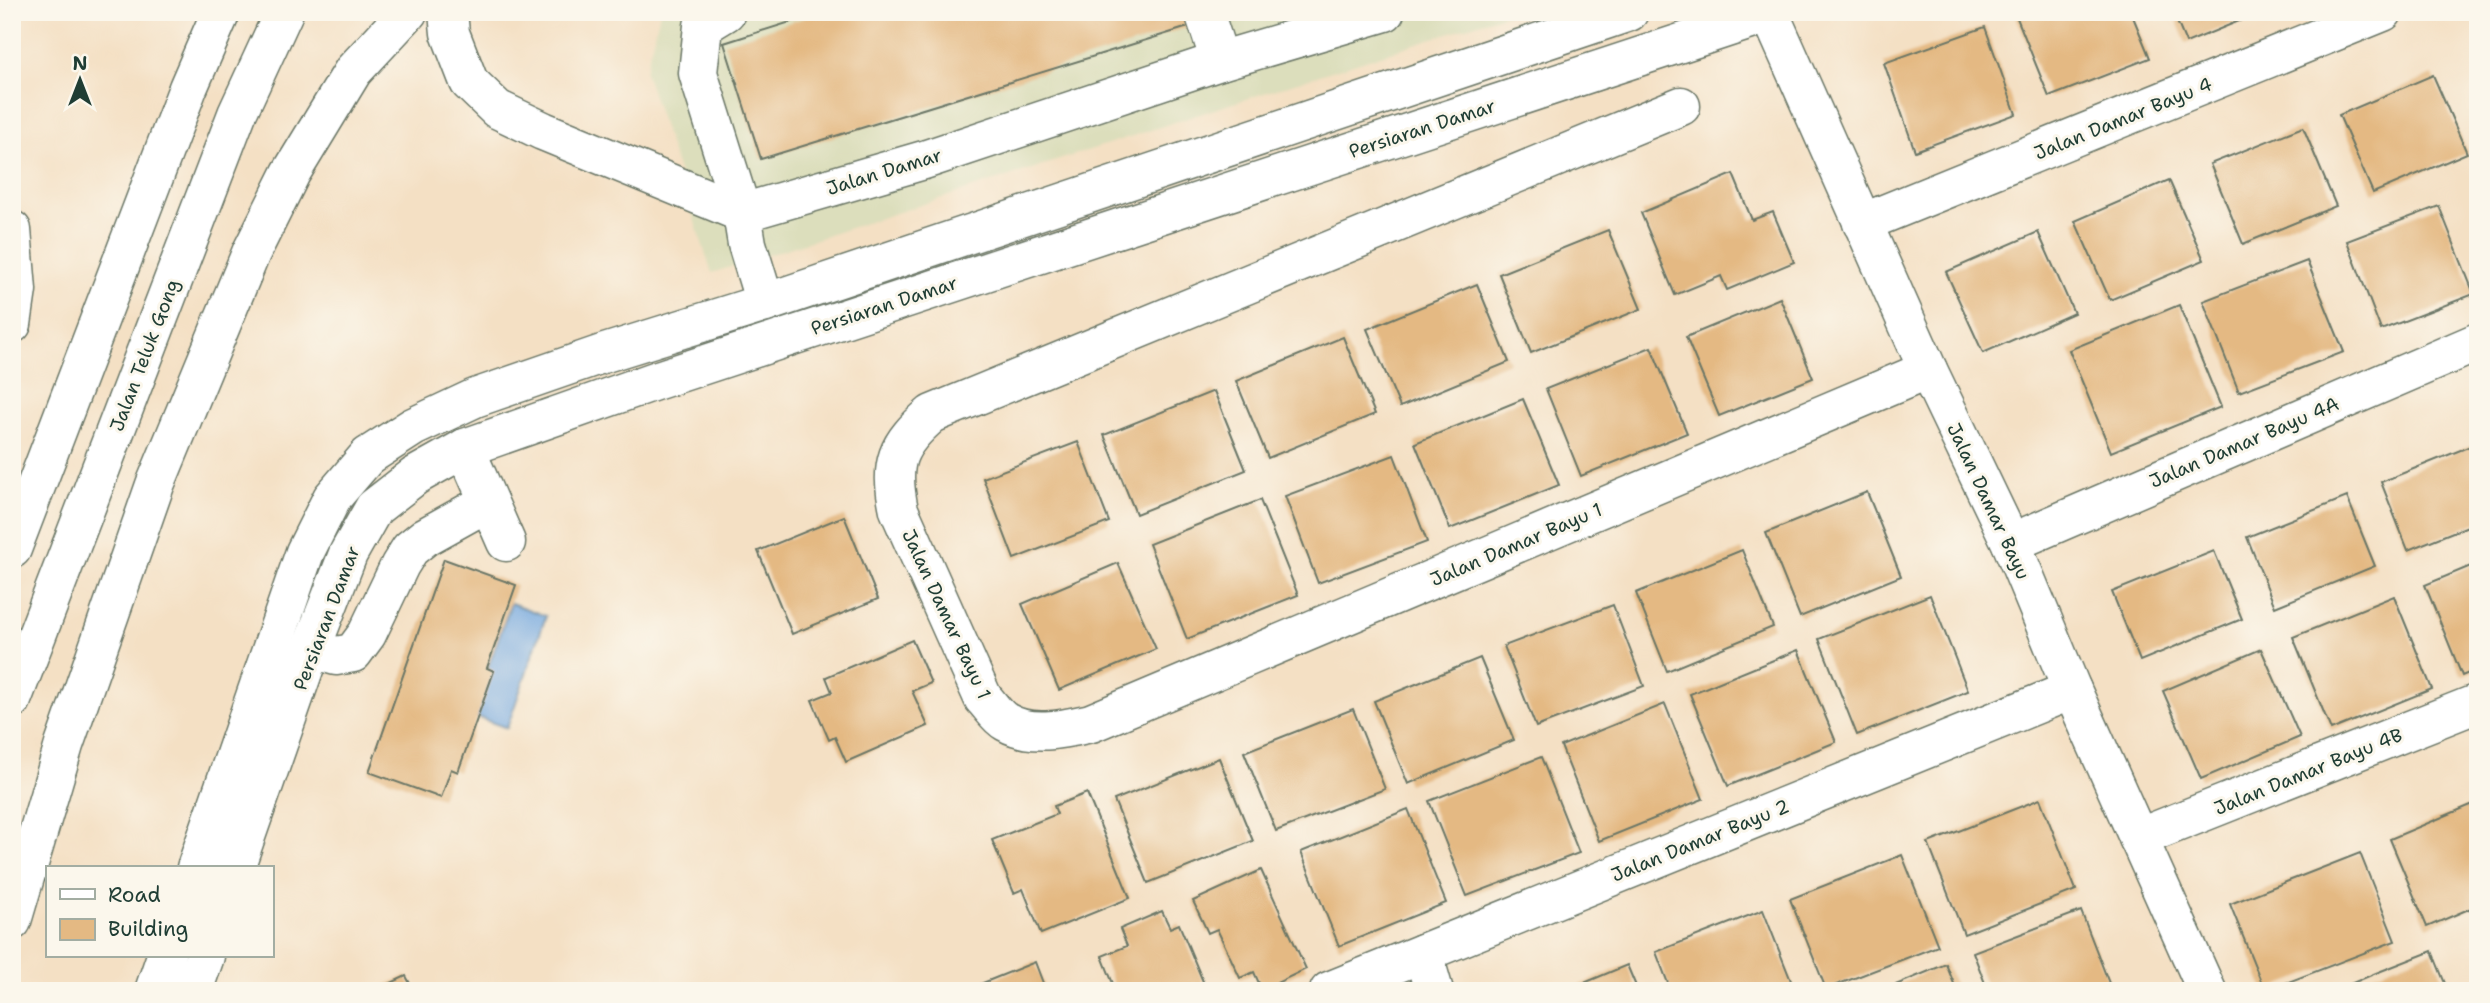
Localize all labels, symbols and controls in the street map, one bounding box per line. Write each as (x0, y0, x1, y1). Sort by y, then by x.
north arrow (46, 46, 116, 116)
text: N (72, 51, 88, 76)
street label: Jalan Damar Bayu 4 (2030, 71, 2216, 166)
street label: Persiaran Damar (1346, 93, 1499, 164)
street label: Jalan Damar (823, 142, 945, 201)
street label: Persiaran Damar (808, 270, 961, 341)
street label: Jalan Teluk Gong (104, 275, 185, 435)
street label: Jalan Damar Bayu 4A (2146, 391, 2343, 494)
street label: Jalan Damar Bayu (1941, 419, 2036, 584)
street label: Jalan Damar Bayu 1 (1426, 497, 1606, 592)
street label: Jalan Damar Bayu 1 (896, 525, 997, 703)
street label: Persiaran Damar (287, 542, 366, 694)
street label: Jalan Damar Bayu 4B (2210, 722, 2406, 821)
street label: Jalan Damar Bayu 2 (1607, 793, 1793, 888)
legend (46, 866, 273, 958)
text: Road (108, 881, 161, 909)
text: Building (108, 915, 188, 943)

